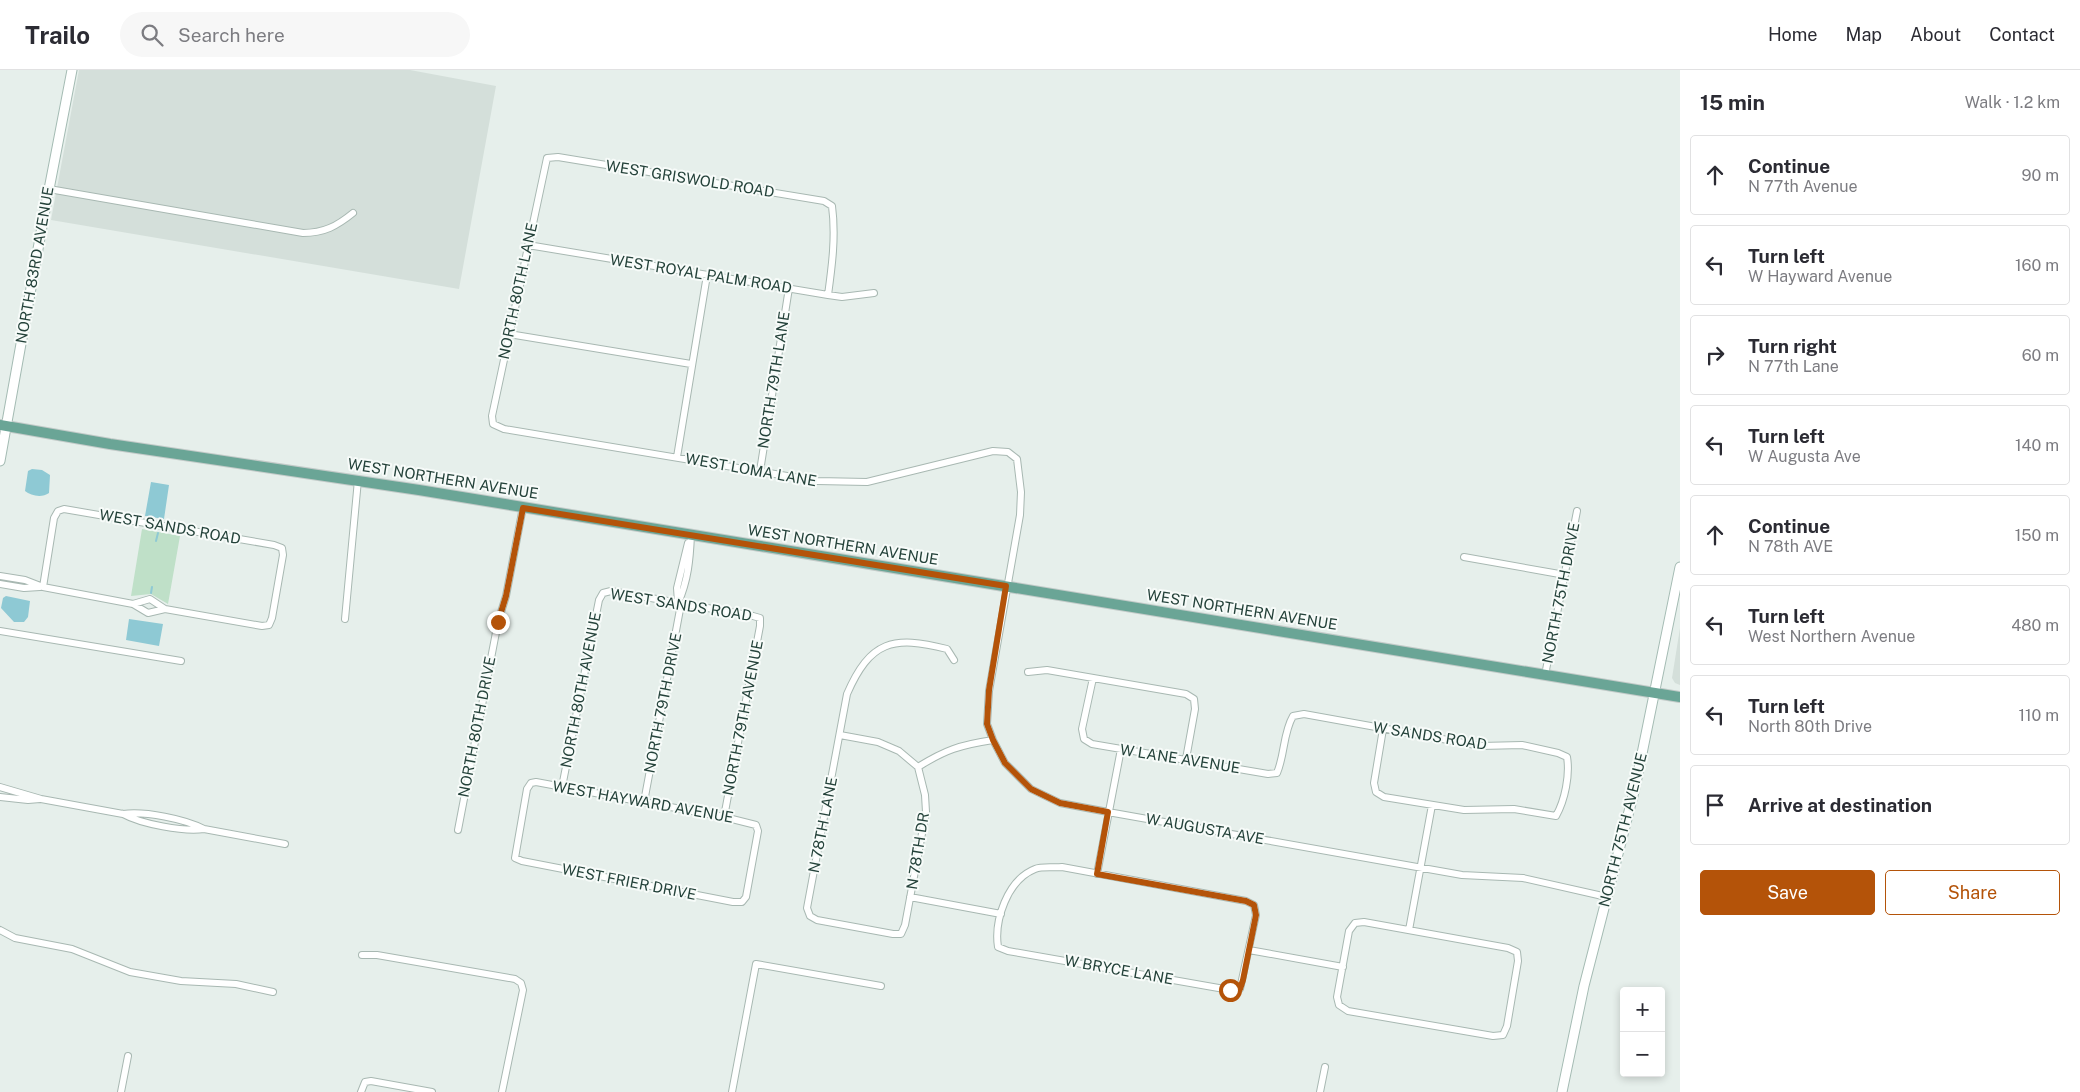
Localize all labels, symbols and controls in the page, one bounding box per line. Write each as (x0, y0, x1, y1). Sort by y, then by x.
search box (120, 12, 470, 57)
text: Trailo (25, 21, 90, 49)
icon: search (138, 21, 166, 49)
text: Search here (178, 24, 285, 46)
text: Home (1768, 24, 1818, 45)
text: Map (1846, 24, 1882, 45)
text: About (1910, 24, 1961, 45)
text: Contact (1989, 24, 2055, 45)
text: 15 min (1700, 90, 1765, 115)
text: Walk · 1.2 km (1965, 93, 2060, 112)
text: Continue (1748, 155, 1830, 177)
street label: WEST GRISWOLD ROAD (605, 157, 776, 200)
icon: ahead (1701, 161, 1729, 189)
text: 90 m (2022, 166, 2059, 185)
text: N 77th Avenue (1748, 177, 1858, 196)
street label: NORTH 83RD AVENUE (12, 185, 57, 345)
street label: NORTH 80TH LANE (495, 221, 540, 361)
text: Turn left (1748, 245, 1825, 267)
street label: WEST ROYAL PALM ROAD (609, 251, 793, 296)
icon: left (1701, 251, 1729, 279)
text: 160 m (2015, 256, 2059, 275)
text: W Hayward Avenue (1748, 267, 1892, 286)
street label: NORTH 79TH LANE (754, 310, 793, 450)
text: Turn right (1748, 335, 1837, 357)
icon: right (1701, 341, 1729, 369)
text: 60 m (2022, 346, 2059, 365)
text: N 77th Lane (1748, 357, 1839, 376)
text: Turn left (1748, 425, 1825, 447)
icon: left (1701, 431, 1729, 459)
text: 140 m (2015, 436, 2059, 455)
text: W Augusta Ave (1748, 447, 1861, 466)
street label: WEST LOMA LANE (684, 450, 818, 489)
street label: WEST NORTHERN AVENUE (347, 455, 540, 502)
street label: WEST SANDS ROAD (98, 506, 242, 547)
text: Continue (1748, 515, 1830, 537)
street label: WEST NORTHERN AVENUE (747, 521, 940, 568)
street label: NORTH 75TH DRIVE (1539, 521, 1583, 665)
icon: ahead (1701, 521, 1729, 549)
text: 150 m (2015, 526, 2059, 545)
text: N 78th AVE (1748, 537, 1833, 556)
street label: WEST SANDS ROAD (609, 585, 753, 624)
street label: WEST NORTHERN AVENUE (1146, 586, 1339, 633)
text: Turn left (1748, 605, 1825, 627)
street label: NORTH 80TH AVENUE (557, 610, 604, 769)
route end (487, 611, 510, 634)
icon: left (1701, 611, 1729, 639)
text: 480 m (2011, 616, 2059, 635)
text: West Northern Avenue (1748, 627, 1915, 646)
street label: NORTH 79TH DRIVE (641, 631, 684, 775)
street label: NORTH 79TH AVENUE (719, 639, 766, 797)
street label: NORTH 80TH DRIVE (454, 655, 499, 799)
text: Turn left (1748, 695, 1825, 717)
icon: left (1701, 701, 1729, 729)
text: 110 m (2018, 706, 2059, 725)
text: North 80th Drive (1748, 717, 1872, 736)
street label: W SANDS ROAD (1372, 718, 1488, 753)
street label: W LANE AVENUE (1119, 741, 1241, 776)
street label: NORTH 75TH AVENUE (1595, 751, 1650, 909)
street label: N 78TH LANE (805, 775, 840, 874)
street label: WEST HAYWARD AVENUE (551, 777, 735, 826)
icon: arrive (1701, 791, 1729, 819)
text: Arrive at destination (1748, 794, 1932, 816)
street label: W AUGUSTA AVE (1144, 810, 1266, 847)
street label: N 78TH DR (903, 811, 932, 891)
street label: WEST FRIER DRIVE (560, 860, 698, 903)
button: Save (1700, 870, 1875, 915)
button: Share (1885, 870, 2060, 915)
street label: W BRYCE LANE (1063, 952, 1175, 987)
route start (1219, 979, 1242, 1002)
map controls (1620, 987, 1665, 1077)
button: + (1620, 987, 1665, 1032)
button: − (1620, 1032, 1665, 1077)

